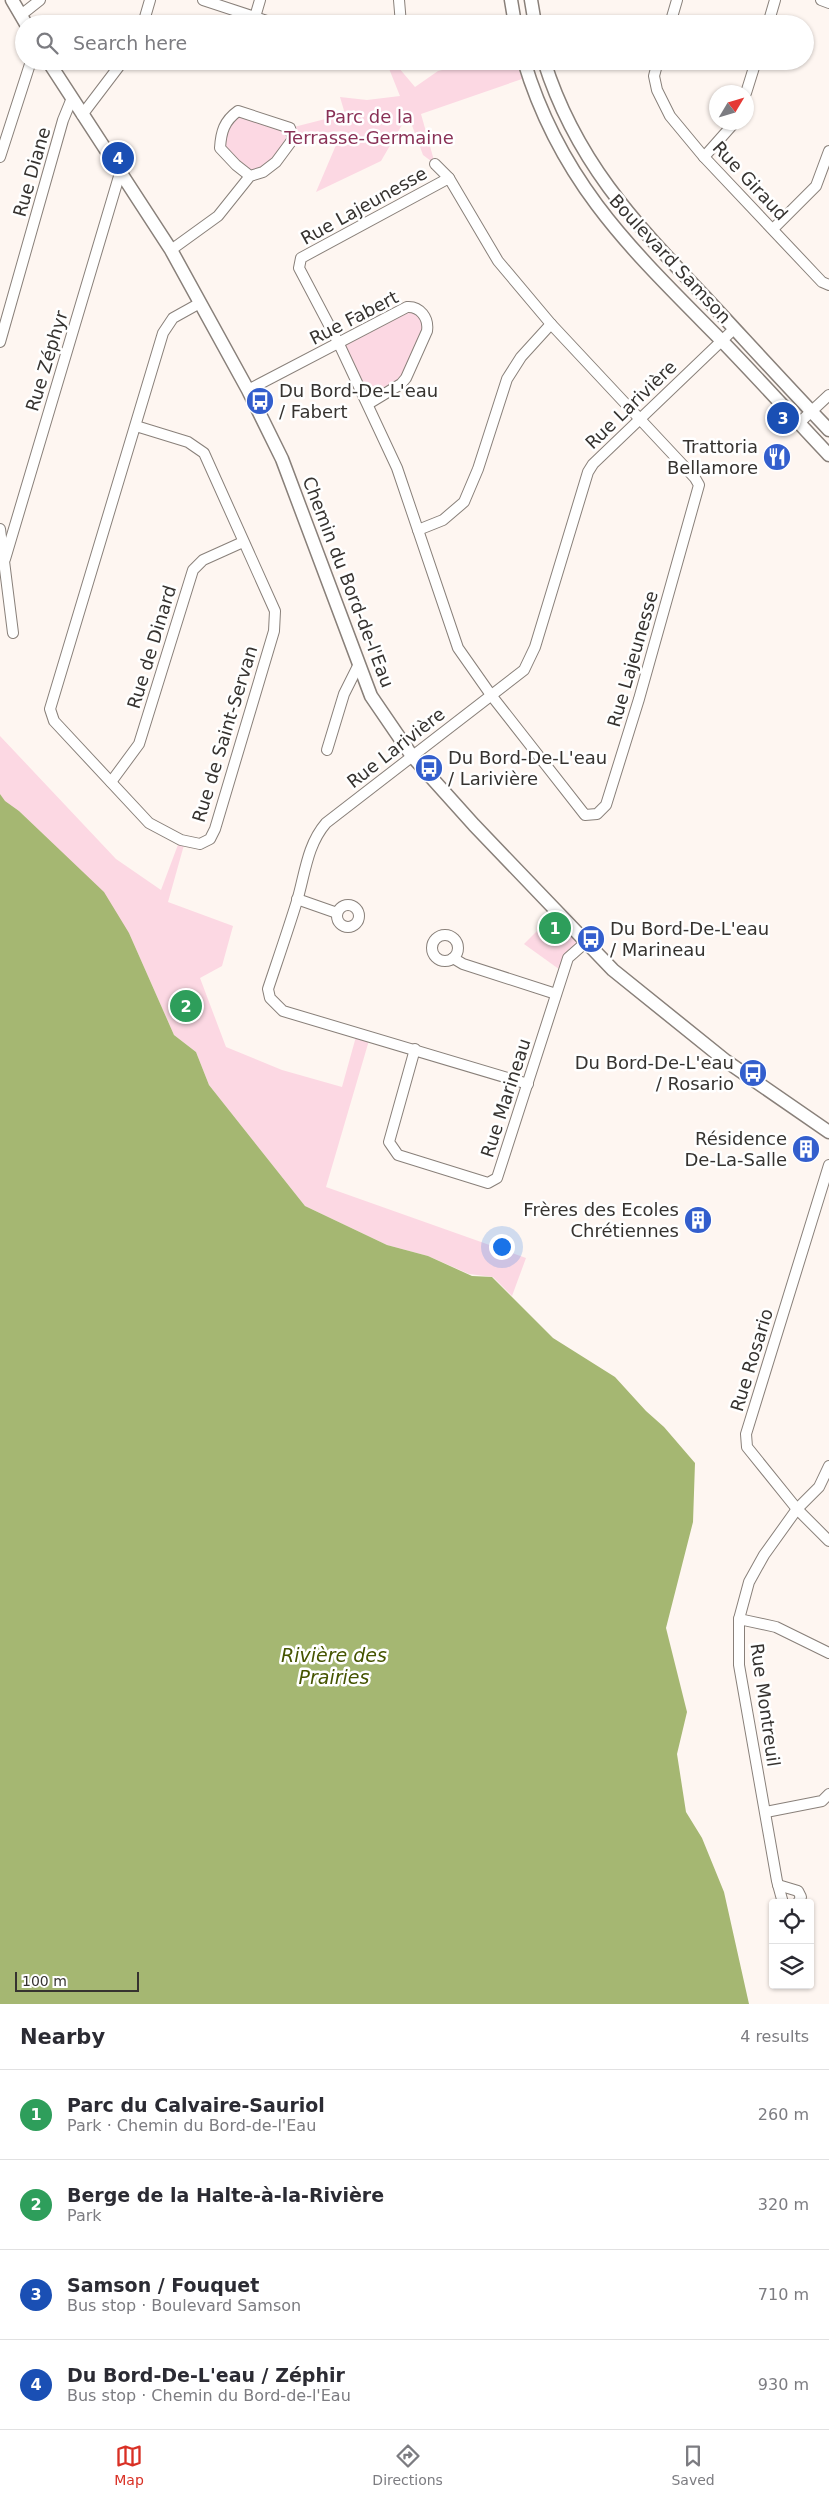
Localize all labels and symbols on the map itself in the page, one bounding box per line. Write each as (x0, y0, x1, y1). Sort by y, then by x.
north arrow (709, 85, 754, 130)
park label: Parc de la Terrasse-Germaine (283, 106, 454, 148)
street label: Rue Diane (9, 125, 54, 219)
street label: Rue Giraud (709, 137, 792, 224)
pin: 4 (102, 139, 134, 177)
street label: Rue Lajeunesse (297, 162, 430, 249)
street label: Boulevard Samson (605, 190, 736, 327)
street label: Rue Fabert (306, 286, 402, 349)
street label: Rue Zéphyr (21, 307, 72, 414)
street label: Rue Larivière (581, 356, 680, 453)
place label: Du Bord-De-L'eau / Fabert (279, 380, 438, 422)
bus stop icon: Du Bord-De-L'eau / Fabert (245, 386, 275, 416)
pin: 3 (767, 399, 799, 437)
place label: Trattoria Bellamore (667, 436, 758, 478)
restaurant icon: Trattoria Bellamore (762, 442, 792, 472)
street label: Chemin du Bord-de-l'Eau (298, 473, 398, 690)
street label: Rue de Dinard (123, 583, 180, 711)
street label: Rue Lajeunesse (603, 588, 662, 729)
street label: Rue de Saint-Servan (188, 643, 261, 825)
street label: Rue Larivière (343, 703, 449, 792)
place label: Du Bord-De-L'eau / Larivière (448, 747, 607, 789)
bus stop icon: Du Bord-De-L'eau / Larivière (414, 753, 444, 783)
pin: 1 (539, 909, 571, 947)
place label: Du Bord-De-L'eau / Marineau (610, 918, 769, 960)
bus stop icon: Du Bord-De-L'eau / Marineau (576, 924, 606, 954)
pin: 2 (170, 987, 202, 1025)
street label: Rue Marineau (476, 1036, 535, 1160)
place label: Du Bord-De-L'eau / Rosario (575, 1052, 734, 1094)
bus stop icon: Du Bord-De-L'eau / Rosario (738, 1058, 768, 1088)
place label: Résidence De-La-Salle (684, 1128, 787, 1170)
building icon: Résidence De-La-Salle (791, 1134, 821, 1164)
place label: Frères des Ecoles Chrétiennes (523, 1199, 679, 1241)
building icon: Frères des Ecoles Chrétiennes (683, 1205, 713, 1235)
your location (489, 1234, 515, 1260)
street label: Rue Rosario (726, 1306, 777, 1414)
street label: Rue Montreuil (746, 1642, 785, 1768)
water label: Rivière des Prairies (281, 1644, 387, 1688)
scale bar (15, 1969, 139, 1992)

